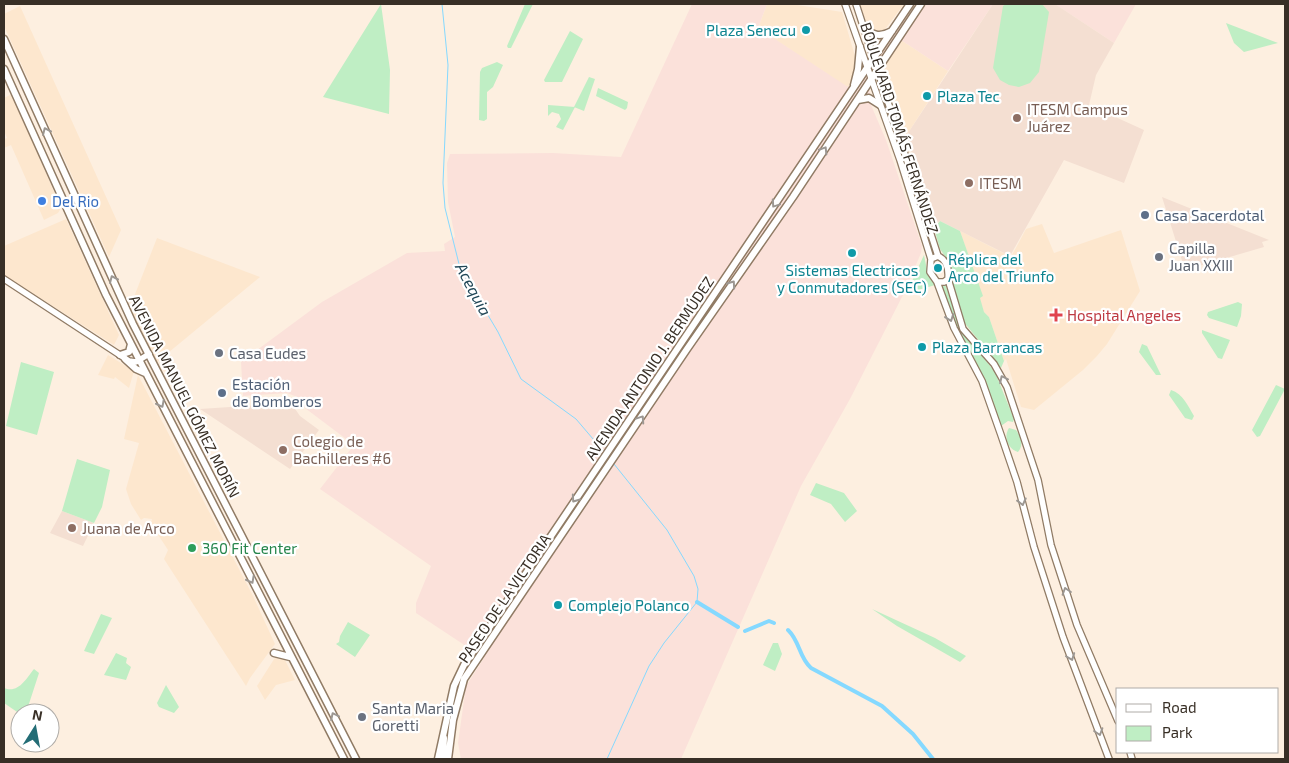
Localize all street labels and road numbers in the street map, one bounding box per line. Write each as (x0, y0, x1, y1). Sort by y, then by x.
street label: BOULEVARD TOMÁS FERNÁNDEZ (857, 20, 943, 236)
street label: AVENIDA ANTONIO J. BERMÚDEZ (581, 273, 717, 463)
street label: AVENIDA MANUEL GÓMEZ MORÍN (126, 292, 244, 500)
street label: PASEO DE LA VICTORIA (454, 529, 554, 666)

